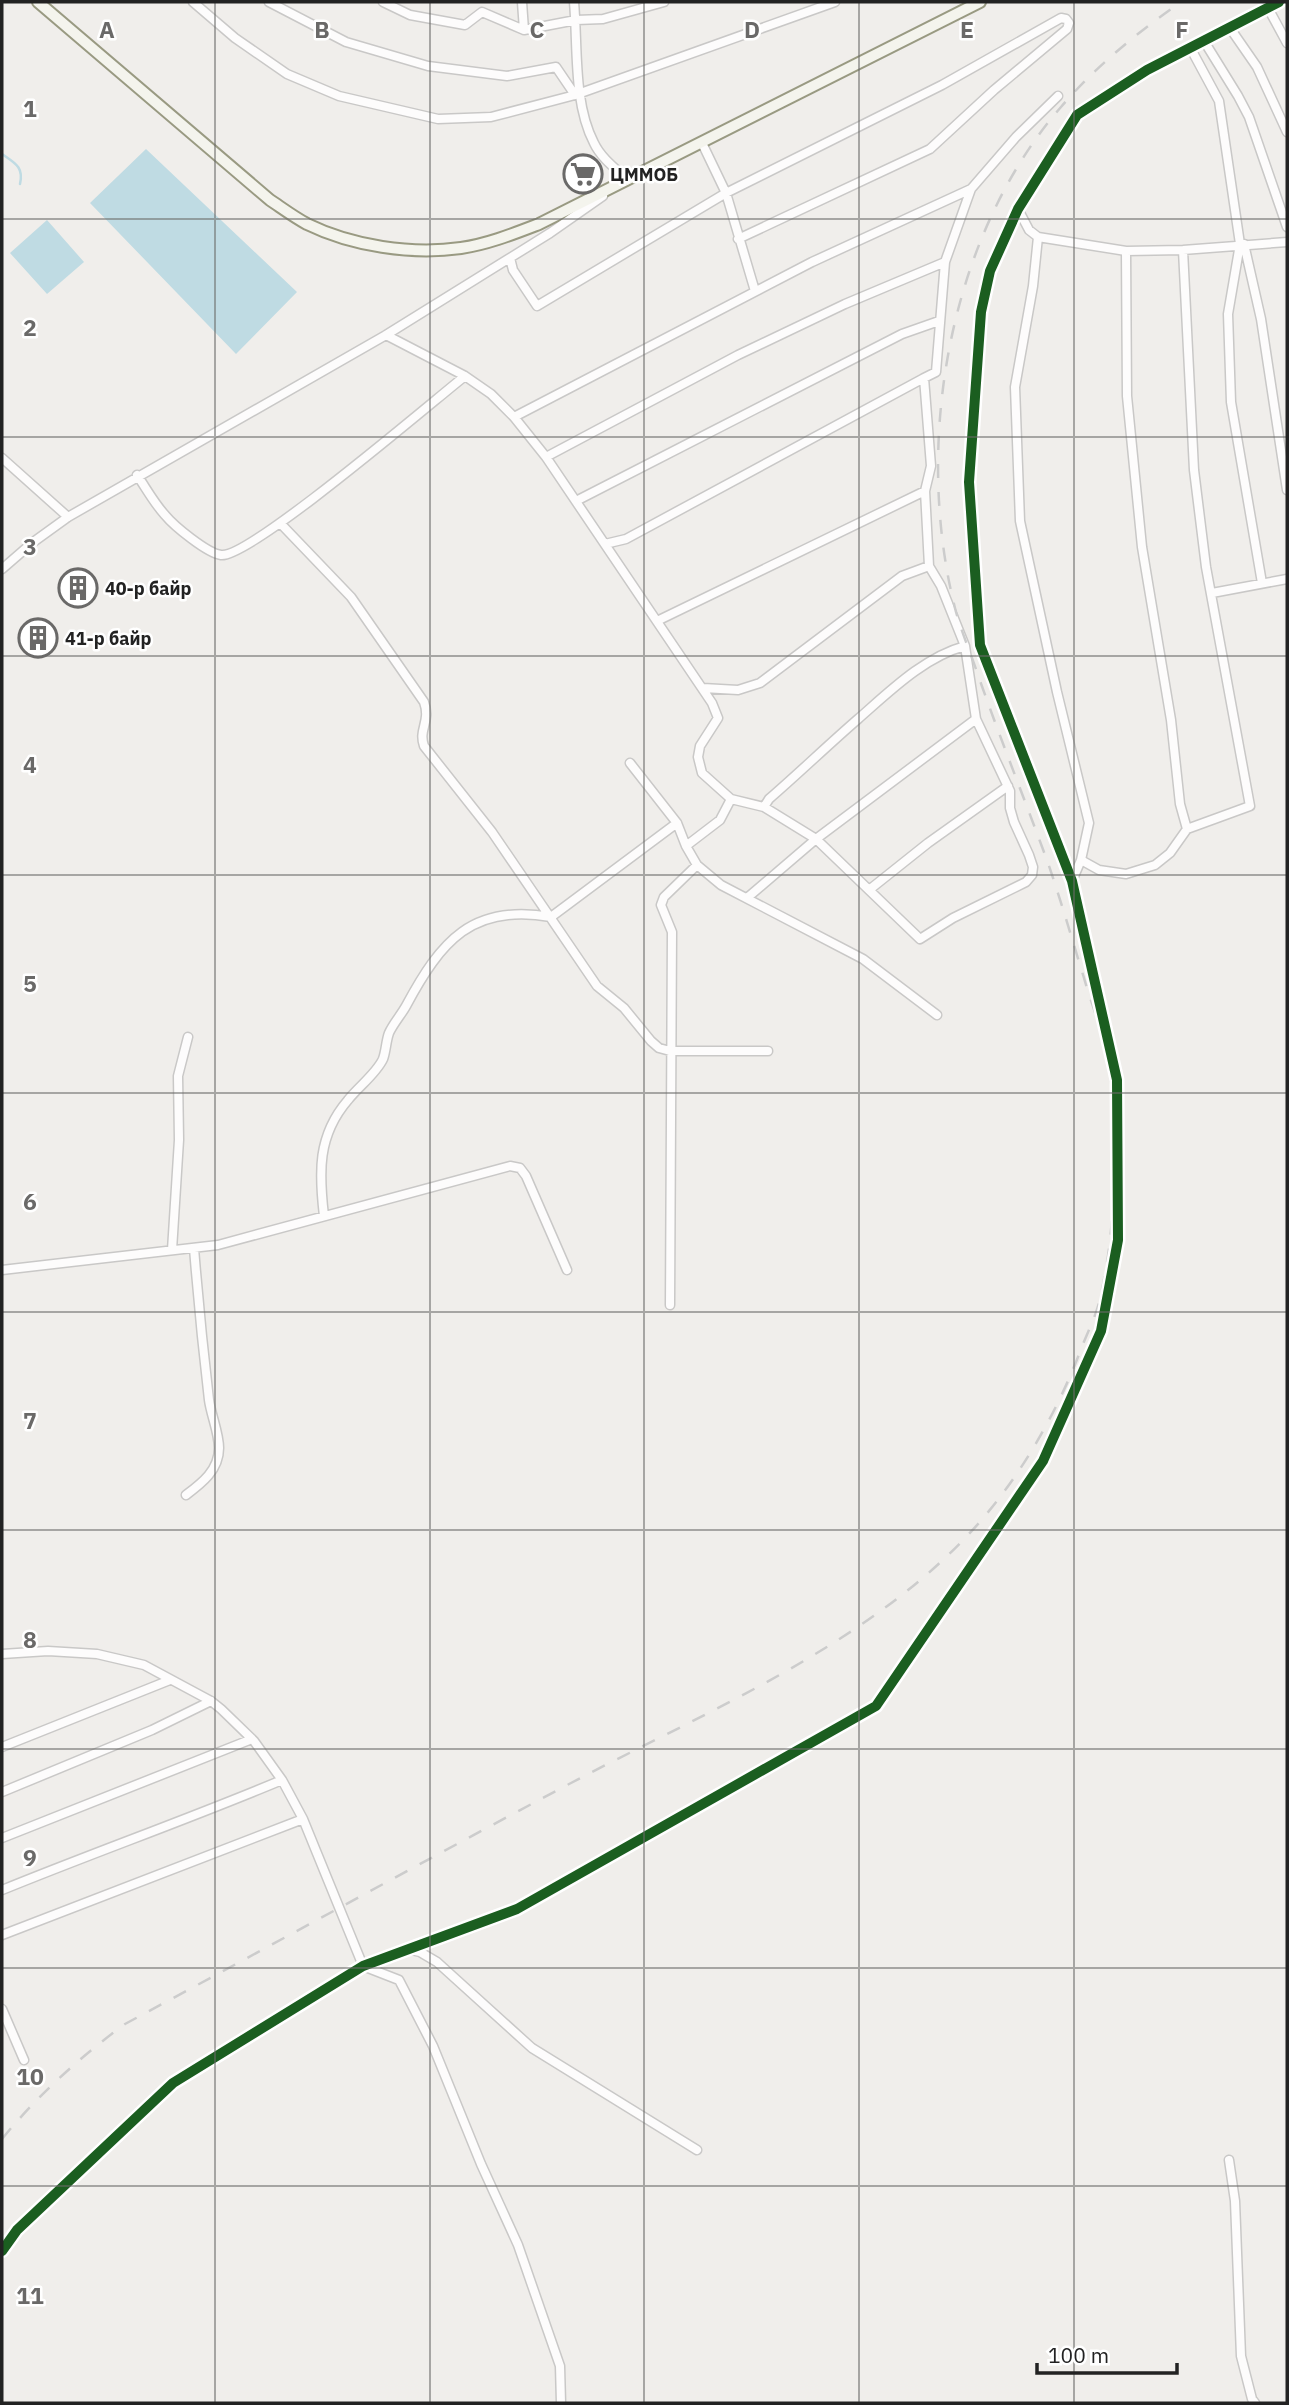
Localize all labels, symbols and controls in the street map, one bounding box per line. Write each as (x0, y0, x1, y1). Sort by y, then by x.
text: A (99, 14, 115, 44)
text: B (314, 14, 330, 44)
text: C (530, 14, 545, 44)
text: D (744, 14, 760, 44)
text: E (960, 14, 974, 44)
text: F (1175, 14, 1189, 44)
text: 1 (23, 93, 37, 123)
supermarket icon: ЦММОБ (562, 153, 604, 195)
place label: ЦММОБ (610, 163, 678, 186)
text: 2 (23, 312, 37, 342)
text: 3 (23, 531, 37, 561)
building icon: 40-р байр (57, 567, 99, 609)
place label: 40-р байр (105, 577, 192, 600)
building icon: 41-р байр (17, 617, 59, 659)
place label: 41-р байр (65, 627, 152, 650)
text: 4 (23, 749, 37, 779)
text: 5 (23, 968, 37, 998)
text: 6 (23, 1186, 37, 1216)
text: 7 (23, 1405, 37, 1435)
text: 8 (23, 1624, 37, 1654)
text: 9 (23, 1842, 37, 1872)
text: 10 (16, 2061, 44, 2091)
text: 11 (16, 2280, 44, 2310)
scale bar (1037, 2332, 1177, 2376)
text: 100 m (1048, 2341, 1109, 2369)

